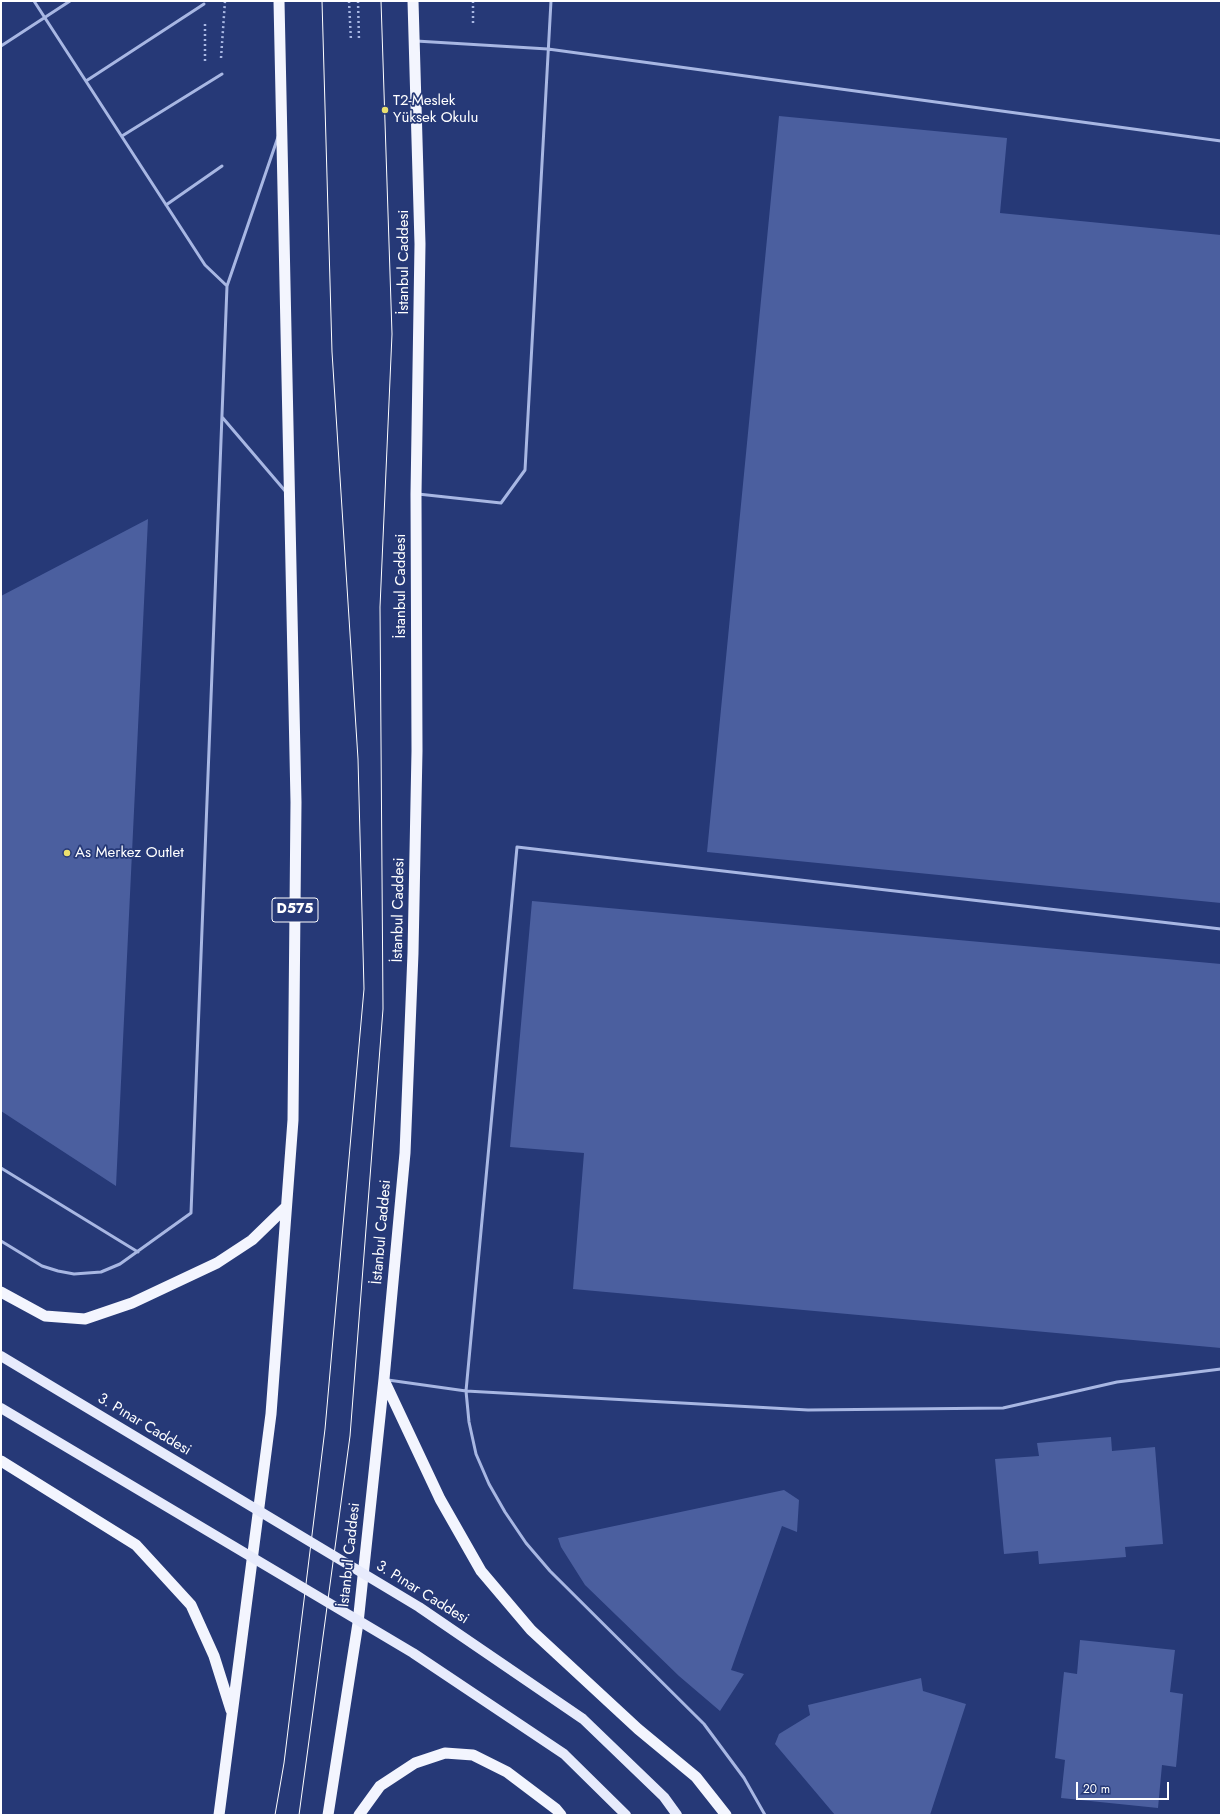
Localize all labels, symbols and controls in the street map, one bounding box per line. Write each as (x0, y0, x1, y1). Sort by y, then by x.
place label: T2-Meslek Yüksek Okulu (393, 92, 478, 127)
marker: T2-Meslek Yüksek Okulu (380, 105, 390, 115)
street label: İstanbul Caddesi (395, 209, 413, 315)
street label: İstanbul Caddesi (392, 533, 410, 639)
place label: As Merkez Outlet (75, 844, 184, 862)
marker: As Merkez Outlet (62, 848, 72, 858)
street label: İstanbul Caddesi (389, 857, 409, 963)
road number: D575 (272, 898, 318, 922)
street label: İstanbul Caddesi (368, 1179, 396, 1285)
street label: 3. Pınar Caddesi (94, 1390, 194, 1460)
street label: İstanbul Caddesi (336, 1502, 364, 1608)
street label: 3. Pınar Caddesi (372, 1557, 472, 1629)
scale bar (1078, 1774, 1171, 1800)
text: 20 m (1083, 1780, 1110, 1798)

